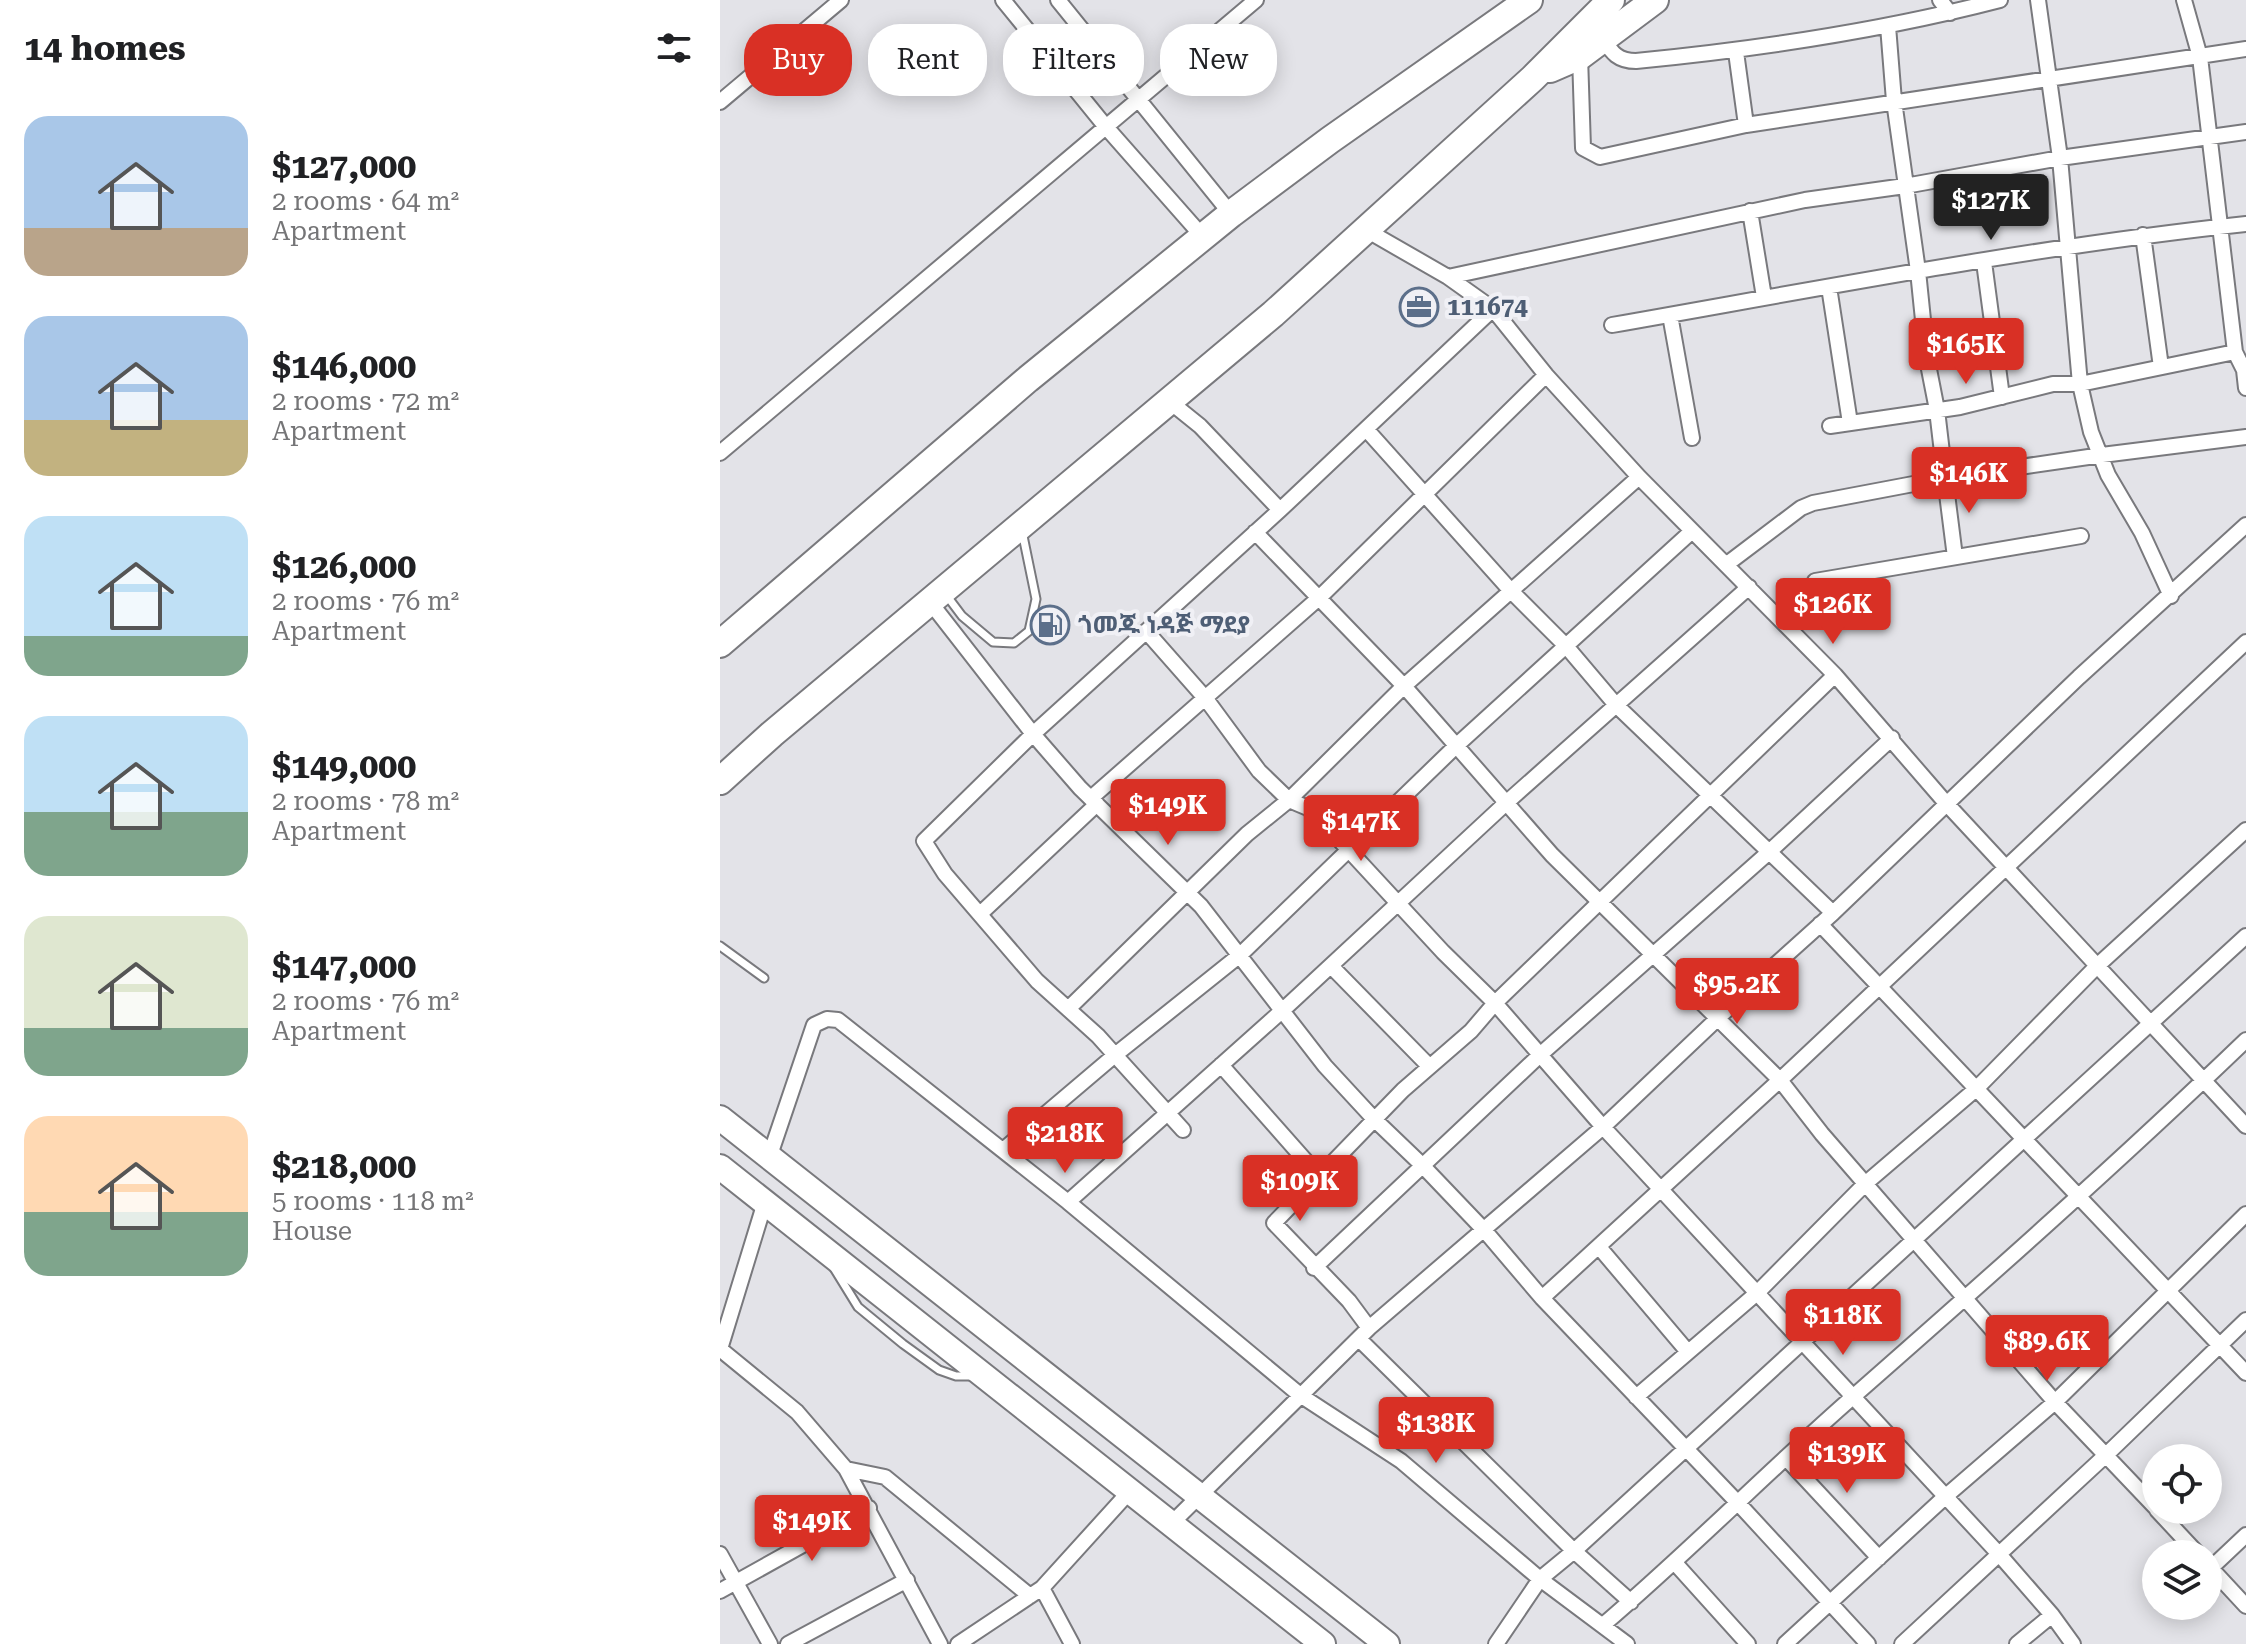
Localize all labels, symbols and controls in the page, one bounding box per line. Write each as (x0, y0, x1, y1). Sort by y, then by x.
chip: Buy (744, 24, 852, 96)
chip: Rent (868, 24, 987, 96)
chip: Filters (1003, 24, 1144, 96)
chip: New (1160, 24, 1277, 96)
icon: filters (652, 26, 696, 70)
text: 14 homes (24, 28, 186, 68)
text: $127,000 (272, 146, 416, 186)
icon: home (88, 148, 184, 244)
pin: $127K (1935, 174, 2047, 242)
text: $127K (1952, 185, 2030, 215)
text: 2 rooms · 64 m² (272, 186, 459, 216)
text: Apartment (272, 216, 406, 246)
office icon: 111674 (1398, 286, 1440, 328)
place label: 111674 (1447, 293, 1528, 321)
pin: $165K (1910, 318, 2022, 386)
text: $165K (1927, 329, 2005, 359)
text: $146,000 (272, 346, 416, 386)
icon: home (88, 348, 184, 444)
text: 2 rooms · 72 m² (272, 386, 459, 416)
text: Apartment (272, 416, 406, 446)
pin: $146K (1913, 447, 2025, 515)
text: $146K (1930, 458, 2008, 488)
text: $126,000 (272, 546, 416, 586)
icon: home (88, 548, 184, 644)
pin: $126K (1777, 578, 1889, 646)
text: 2 rooms · 76 m² (272, 586, 459, 616)
text: $126K (1794, 589, 1872, 619)
fuel station icon: ጎመጁ ነዳጅ ማደያ (1029, 604, 1071, 646)
place label: ጎመጁ ነዳጅ ማደያ (1078, 611, 1250, 639)
text: Apartment (272, 616, 406, 646)
text: $149,000 (272, 746, 416, 786)
icon: home (88, 748, 184, 844)
pin: $149K (1112, 779, 1224, 847)
text: 2 rooms · 78 m² (272, 786, 459, 816)
text: $149K (1129, 790, 1207, 820)
pin: $147K (1305, 795, 1417, 863)
text: $147K (1322, 806, 1400, 836)
text: Apartment (272, 816, 406, 846)
text: $147,000 (272, 946, 416, 986)
icon: home (88, 948, 184, 1044)
pin: $95.2K (1672, 958, 1802, 1026)
text: $95.2K (1694, 969, 1780, 999)
text: 2 rooms · 76 m² (272, 986, 459, 1016)
text: Apartment (272, 1016, 406, 1046)
pin: $218K (1009, 1107, 1121, 1175)
text: $218K (1026, 1118, 1104, 1148)
text: $218,000 (272, 1146, 416, 1186)
icon: home (88, 1148, 184, 1244)
pin: $109K (1244, 1155, 1356, 1223)
text: $109K (1261, 1166, 1339, 1196)
text: 5 rooms · 118 m² (272, 1186, 474, 1216)
text: House (272, 1216, 352, 1246)
pin: $118K (1787, 1289, 1899, 1357)
text: $118K (1804, 1300, 1882, 1330)
pin: $89.6K (1982, 1315, 2112, 1383)
text: $89.6K (2004, 1326, 2090, 1356)
pin: $138K (1380, 1397, 1492, 1465)
text: $138K (1397, 1408, 1475, 1438)
pin: $139K (1791, 1427, 1903, 1495)
text: $139K (1808, 1438, 1886, 1468)
map controls (2142, 1444, 2222, 1620)
button: locate (2142, 1444, 2222, 1524)
pin: $149K (756, 1495, 868, 1563)
text: $149K (773, 1506, 851, 1536)
button: layers (2142, 1540, 2222, 1620)

